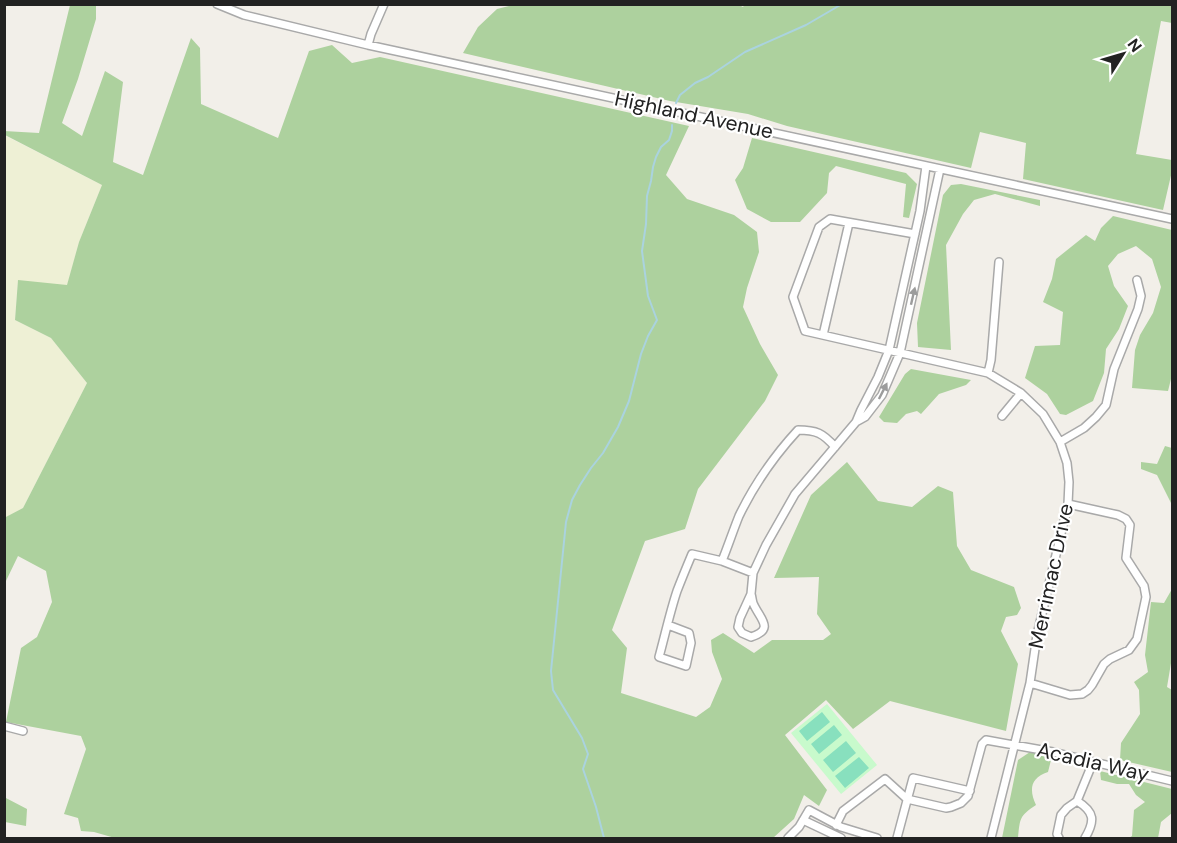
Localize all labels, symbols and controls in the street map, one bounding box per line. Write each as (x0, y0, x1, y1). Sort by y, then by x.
north arrow (1093, 24, 1153, 84)
text: N (1123, 34, 1146, 56)
street label: Highland Avenue (612, 85, 776, 145)
one-way arrow (909, 286, 918, 305)
one-way arrow (878, 382, 888, 399)
street label: Merrimac Drive (1022, 501, 1080, 651)
street label: Acadia Way (1034, 736, 1152, 789)

